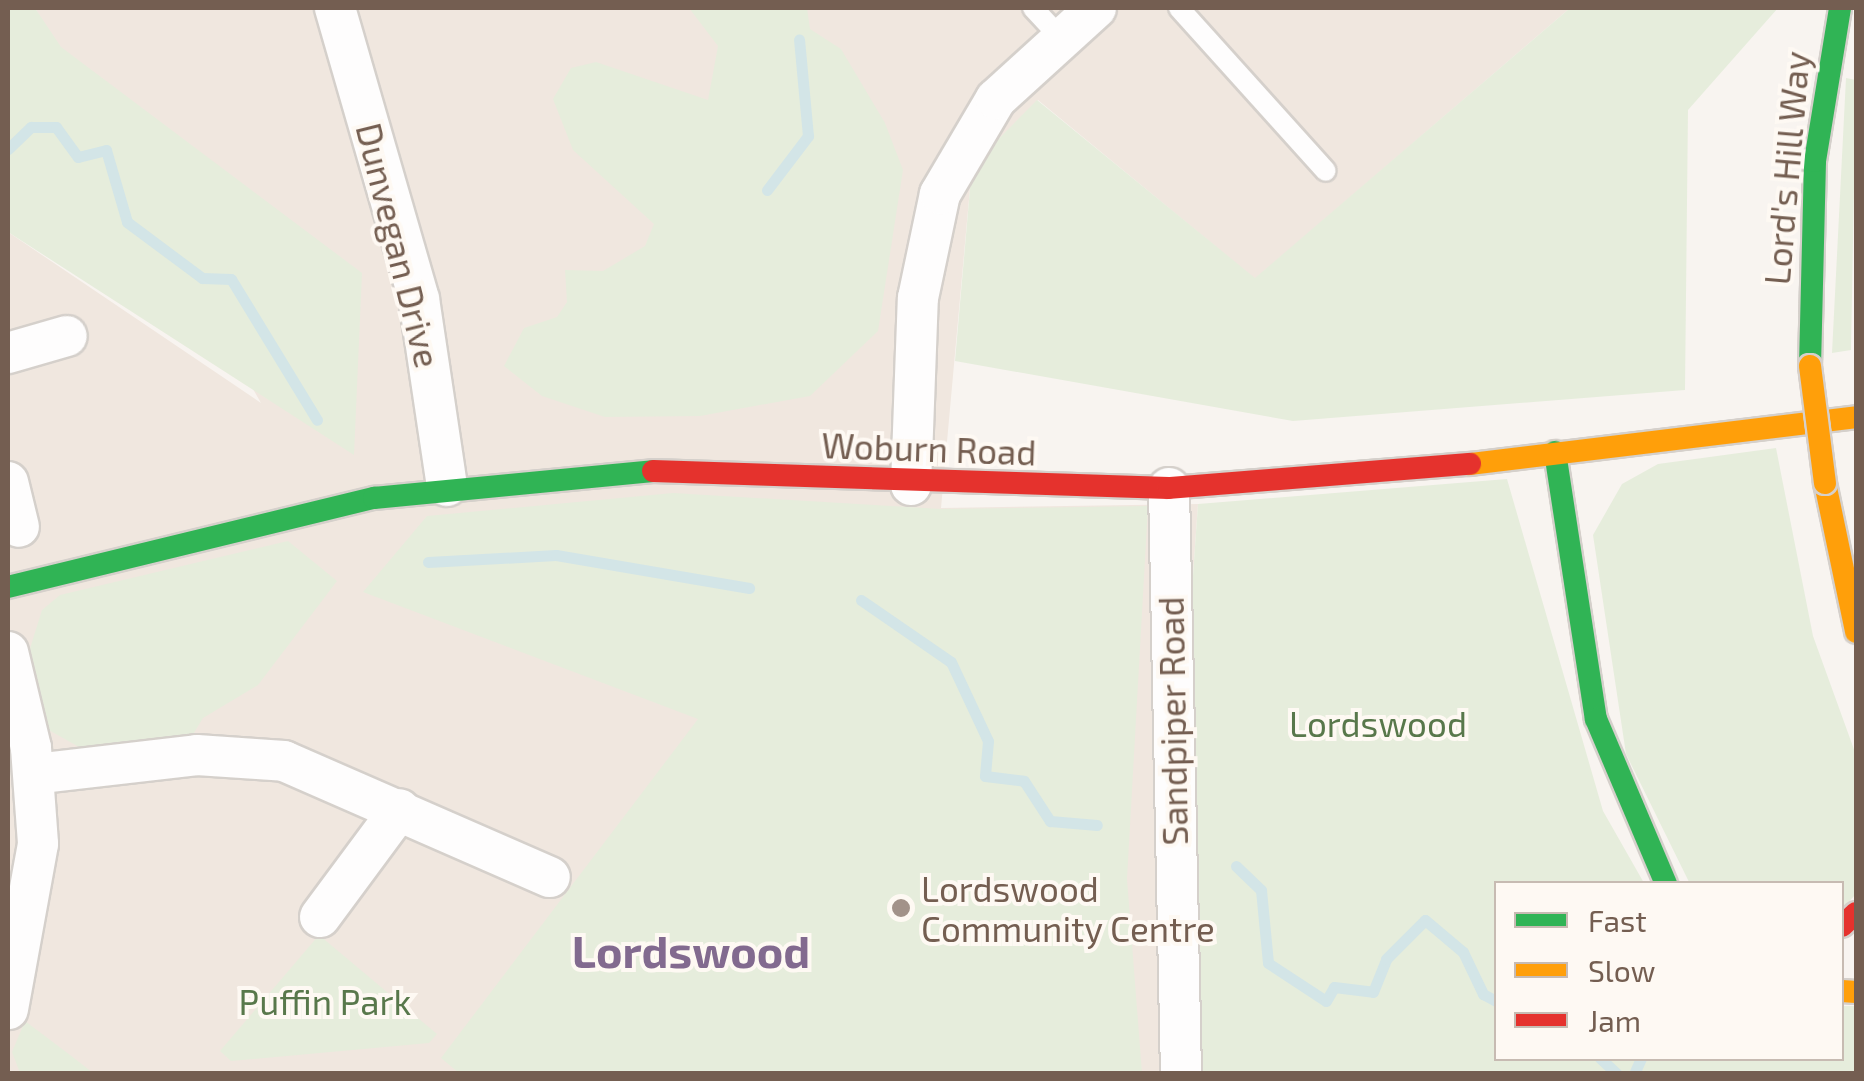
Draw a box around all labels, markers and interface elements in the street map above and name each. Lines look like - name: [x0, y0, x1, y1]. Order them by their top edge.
- street label: Lord's Hill Way: [1755, 49, 1817, 287]
- street label: Dunvegan Drive: [348, 118, 450, 372]
- street label: Woburn Road: [821, 423, 1037, 473]
- street label: Sandpiper Road: [1149, 596, 1195, 846]
- park label: Lordswood: [1289, 702, 1467, 744]
- place label: Lordswood Community Centre: [921, 867, 1216, 949]
- legend: [1494, 881, 1844, 1061]
- marker: Lordswood Community Centre: [890, 897, 912, 919]
- text: Fast: [1588, 902, 1647, 938]
- district label: Lordswood: [572, 924, 810, 978]
- text: Slow: [1588, 952, 1655, 988]
- park label: Puffin Park: [239, 980, 411, 1022]
- text: Jam: [1588, 1002, 1641, 1038]

